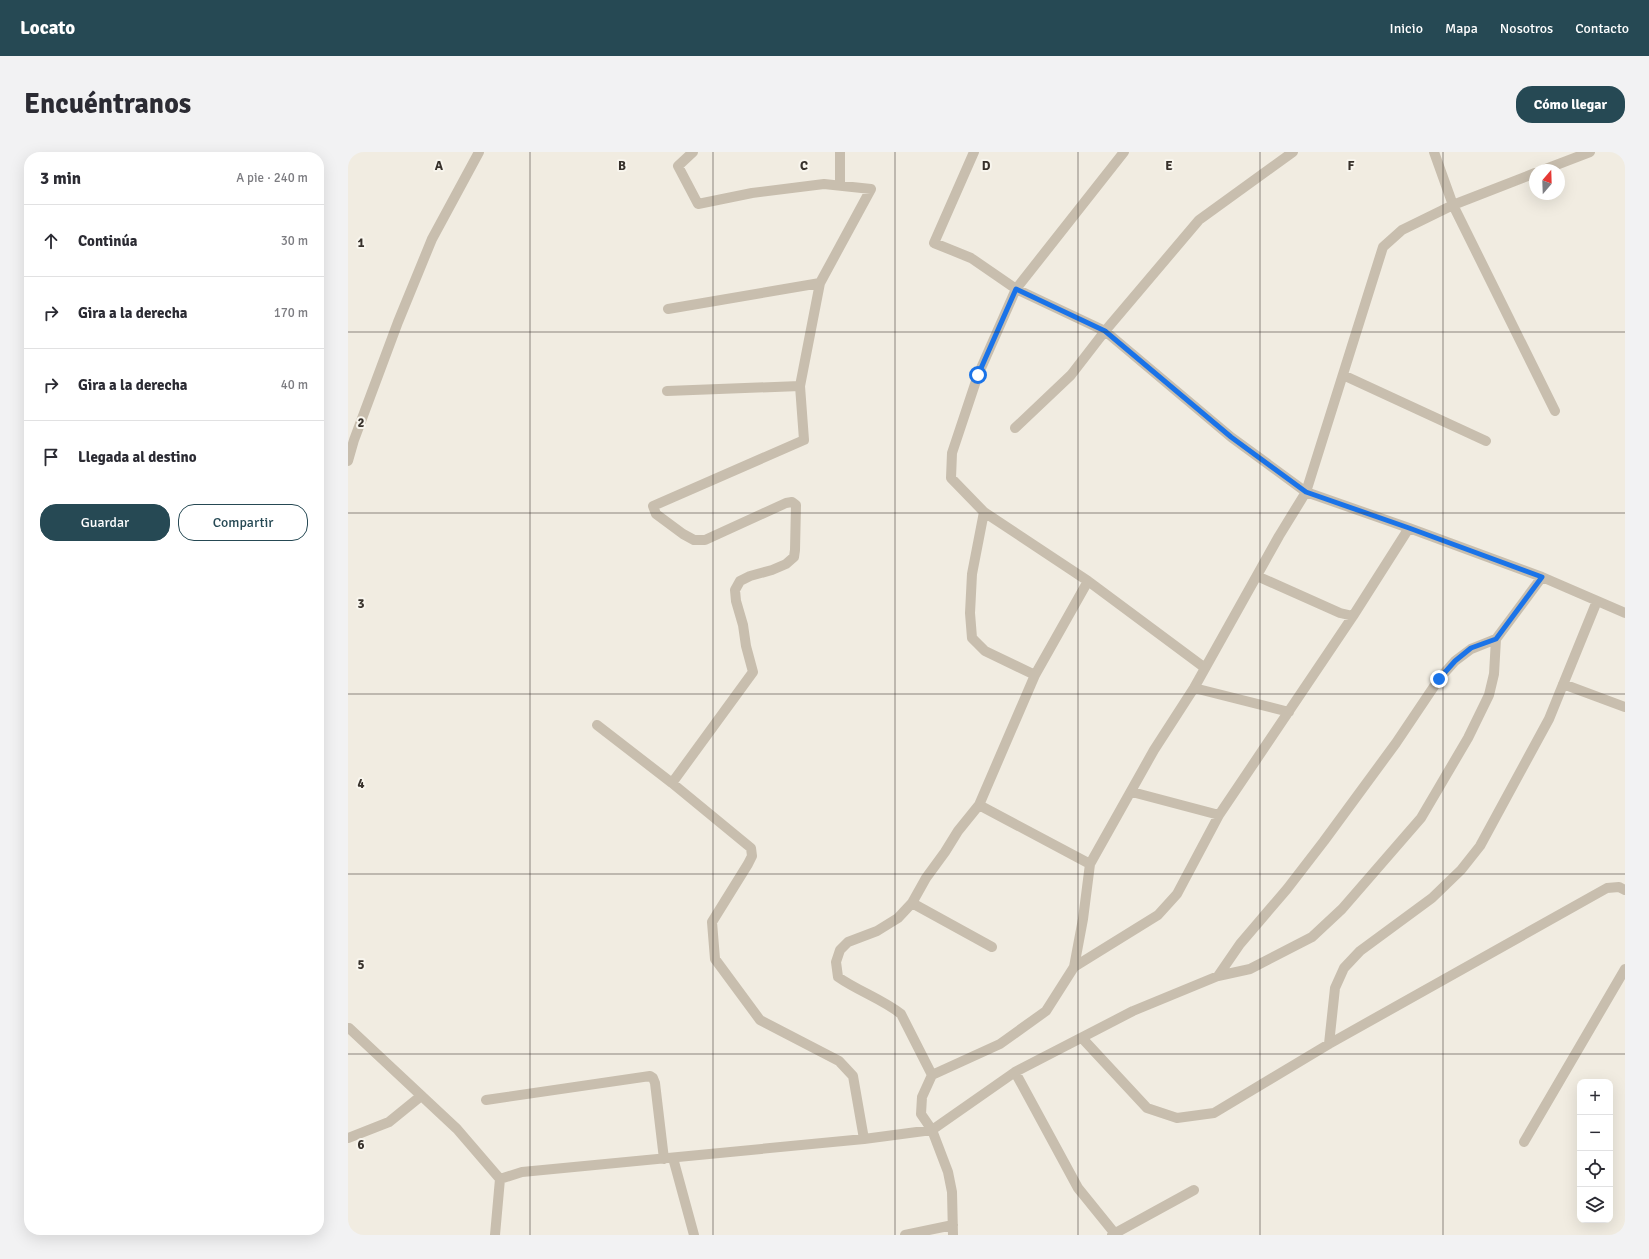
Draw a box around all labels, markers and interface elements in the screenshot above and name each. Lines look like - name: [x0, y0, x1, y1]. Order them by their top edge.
- text: Locato: [20, 16, 75, 40]
- text: Inicio: [1390, 20, 1423, 37]
- text: Mapa: [1445, 20, 1478, 37]
- text: Nosotros: [1500, 20, 1553, 37]
- text: Contacto: [1575, 20, 1629, 37]
- button: Cómo llegar: [1516, 86, 1625, 123]
- text: Encuéntranos: [24, 87, 191, 121]
- text: A: [435, 158, 444, 174]
- text: B: [618, 158, 626, 174]
- text: C: [800, 158, 808, 174]
- text: D: [982, 158, 991, 174]
- text: E: [1165, 158, 1173, 174]
- text: F: [1348, 158, 1355, 174]
- north arrow: [1529, 164, 1565, 200]
- text: 3 min: [40, 168, 81, 189]
- text: A pie · 240 m: [236, 170, 308, 186]
- icon: ahead: [40, 230, 62, 252]
- text: Continúa: [78, 232, 137, 250]
- text: 30 m: [281, 233, 308, 249]
- text: 1: [357, 235, 365, 251]
- icon: right: [40, 302, 62, 324]
- text: Gira a la derecha: [78, 304, 188, 322]
- text: 170 m: [274, 305, 308, 321]
- route start: [969, 366, 987, 384]
- icon: right: [40, 374, 62, 396]
- text: Gira a la derecha: [78, 376, 188, 394]
- text: 40 m: [281, 377, 308, 393]
- text: 2: [357, 415, 365, 431]
- icon: arrive: [40, 446, 62, 468]
- text: Llegada al destino: [78, 448, 197, 466]
- button: Guardar: [40, 504, 170, 541]
- button: Compartir: [178, 504, 308, 541]
- text: 3: [357, 596, 365, 612]
- route end: [1430, 670, 1448, 688]
- text: 4: [357, 776, 365, 792]
- text: 5: [357, 957, 365, 973]
- map controls: [1577, 1079, 1613, 1223]
- button: +: [1577, 1079, 1613, 1115]
- button: −: [1577, 1115, 1613, 1151]
- text: 6: [357, 1137, 365, 1153]
- button: locate: [1577, 1151, 1613, 1187]
- button: layers: [1577, 1187, 1613, 1223]

